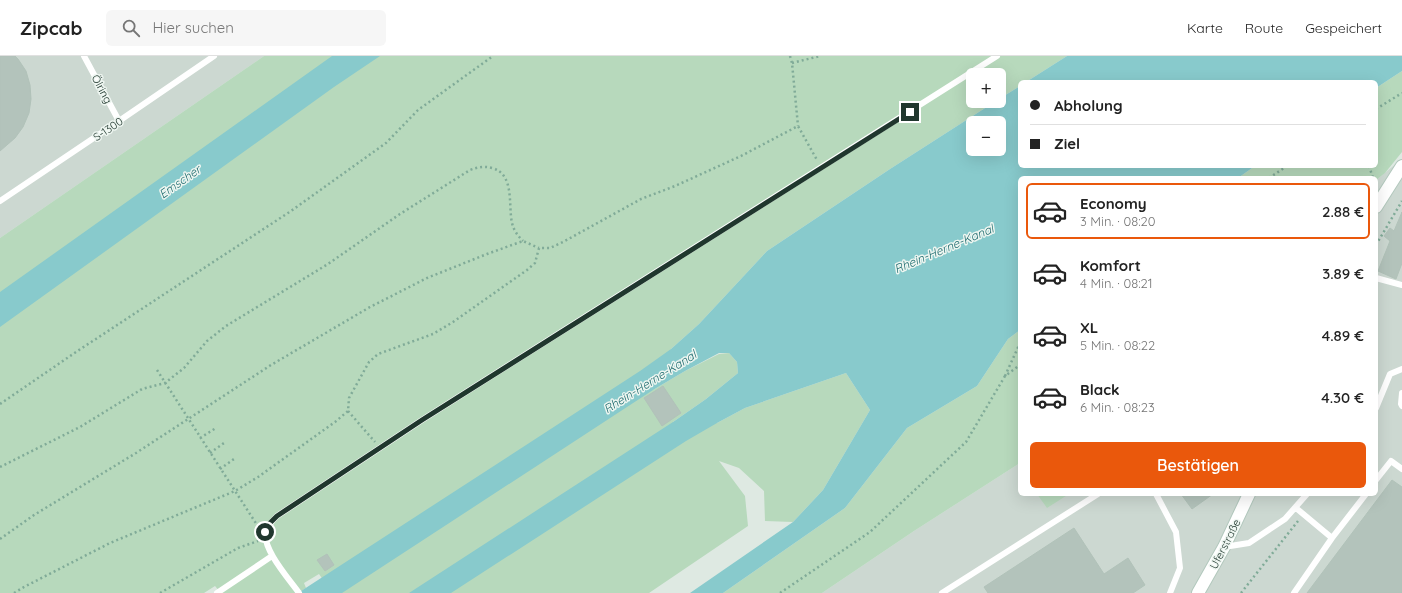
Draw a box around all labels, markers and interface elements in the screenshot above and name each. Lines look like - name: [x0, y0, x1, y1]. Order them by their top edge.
- search box: [106, 10, 386, 46]
- text: Zipcab: [20, 16, 82, 40]
- icon: search: [120, 17, 142, 39]
- text: Hier suchen: [152, 18, 234, 37]
- text: Karte: [1187, 19, 1223, 37]
- text: Route: [1245, 19, 1283, 37]
- text: Gespeichert: [1305, 19, 1382, 37]
- map controls: [966, 68, 1006, 156]
- button: +: [966, 68, 1006, 108]
- street label: Ölring: [89, 72, 115, 106]
- text: Abholung: [1054, 96, 1122, 115]
- route end: [901, 103, 919, 121]
- street label: S-1300: [90, 114, 126, 144]
- button: −: [966, 116, 1006, 156]
- text: Ziel: [1054, 134, 1080, 153]
- water label: Emscher: [156, 161, 205, 201]
- icon: car: [1032, 193, 1068, 229]
- text: Economy: [1080, 194, 1147, 213]
- text: 2.88 €: [1322, 202, 1364, 221]
- text: 3 Min. · 08:20: [1080, 213, 1156, 229]
- water label: Rhein-Herne-Kanal: [892, 220, 997, 276]
- icon: car: [1032, 255, 1068, 291]
- text: Komfort: [1080, 256, 1141, 275]
- text: 3.89 €: [1322, 264, 1364, 283]
- text: 4 Min. · 08:21: [1080, 275, 1153, 291]
- icon: car: [1032, 317, 1068, 353]
- text: XL: [1080, 318, 1098, 337]
- text: 4.89 €: [1322, 326, 1364, 345]
- text: 5 Min. · 08:22: [1080, 337, 1155, 353]
- water label: Rhein-Herne-Kanal: [601, 346, 700, 416]
- icon: car: [1032, 379, 1068, 415]
- text: Black: [1080, 380, 1120, 399]
- text: 4.30 €: [1321, 388, 1364, 407]
- text: 6 Min. · 08:23: [1080, 399, 1155, 415]
- button: Bestätigen: [1030, 442, 1366, 488]
- street label: Uferstraße: [1206, 517, 1244, 571]
- route start: [256, 523, 274, 541]

